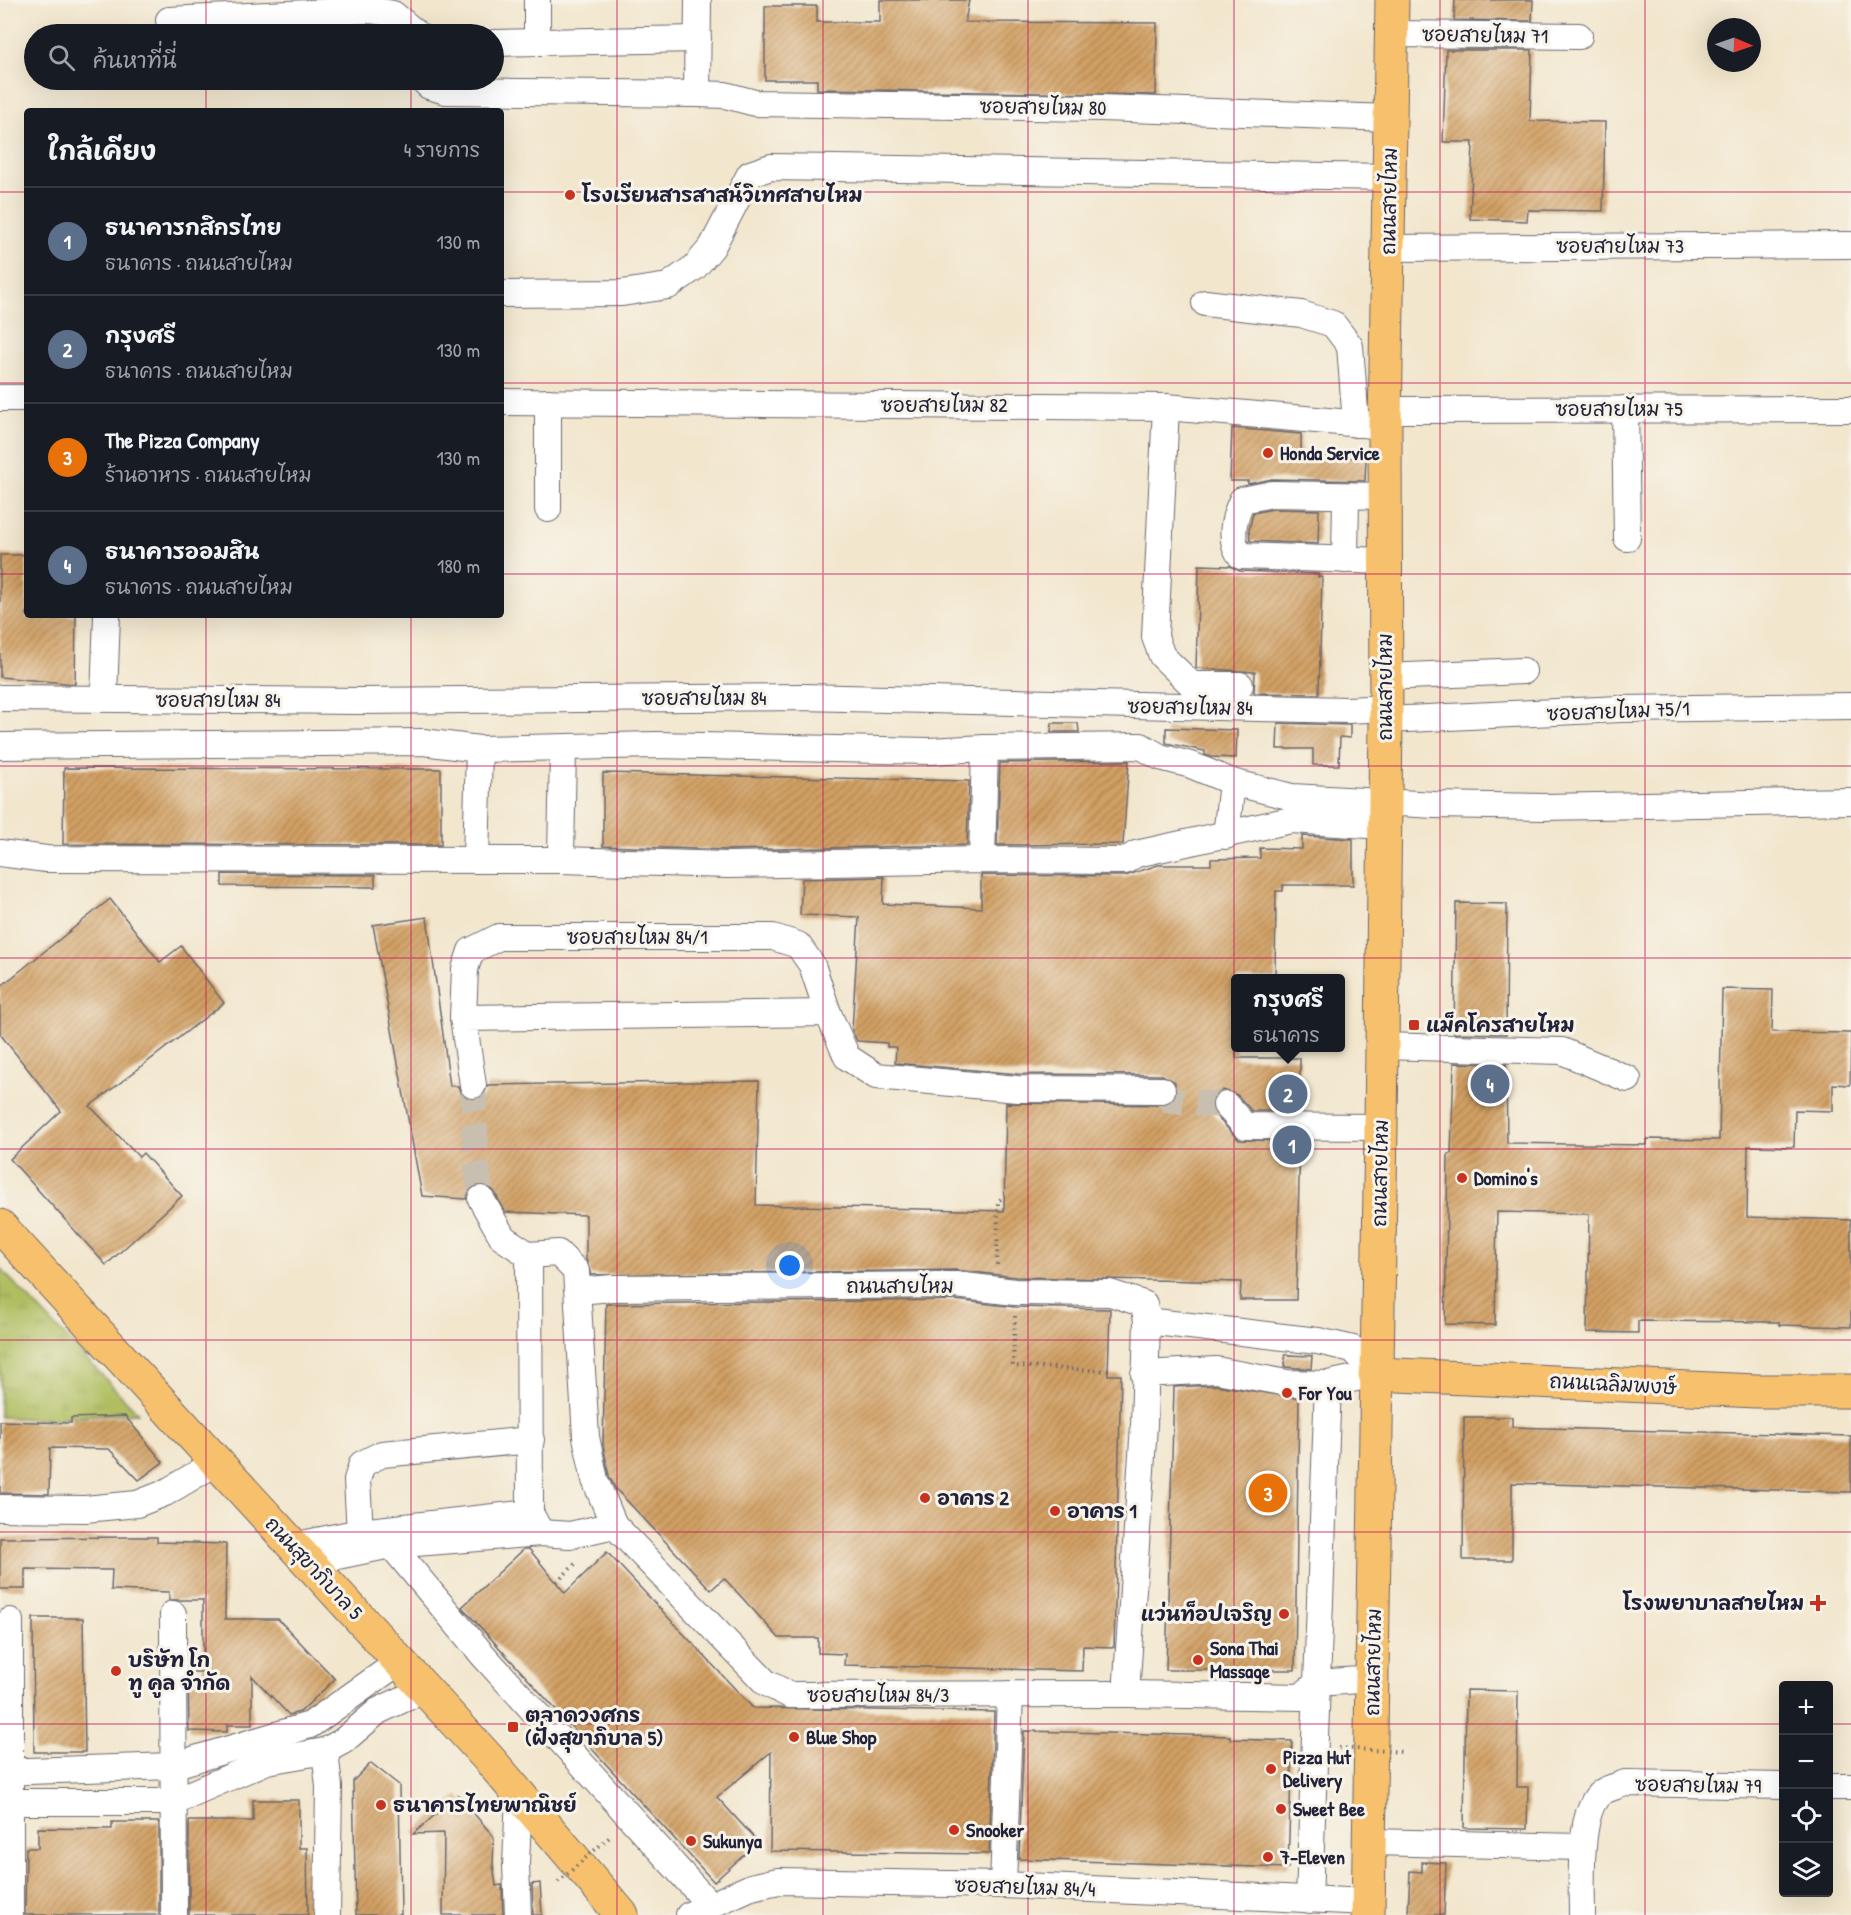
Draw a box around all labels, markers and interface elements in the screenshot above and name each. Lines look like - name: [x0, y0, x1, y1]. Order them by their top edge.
- north arrow: [1707, 18, 1761, 72]
- street label: ซอยสายไหม 71: [1422, 20, 1548, 49]
- search box: [24, 24, 504, 90]
- icon: search: [45, 41, 78, 74]
- text: ค้นหาที่นี่: [93, 45, 177, 75]
- street label: ซอยสายไหม 80: [979, 92, 1107, 121]
- text: ใกล้เคียง: [48, 133, 156, 168]
- text: 4 รายการ: [404, 136, 480, 163]
- street label: ถนนสายไหม: [1374, 147, 1403, 255]
- place label: โรงเรียนสารสาสน์วิเทศสายไหม: [581, 181, 863, 208]
- marker: โรงเรียนสารสาสน์วิเทศสายไหม: [563, 188, 577, 202]
- text: ธนาคารกสิกรไทย: [105, 212, 282, 242]
- text: 1: [64, 228, 71, 255]
- text: 130 m: [437, 228, 480, 255]
- street label: ซอยสายไหม 73: [1556, 232, 1684, 259]
- text: ธนาคาร · ถนนสายไหม: [105, 249, 293, 276]
- text: กรุงศรี: [105, 320, 175, 350]
- text: 2: [63, 336, 72, 363]
- text: 130 m: [437, 336, 480, 363]
- text: ธนาคาร · ถนนสายไหม: [105, 357, 293, 384]
- street label: ซอยสายไหม 82: [880, 391, 1008, 418]
- street label: ซอยสายไหม 75: [1555, 395, 1683, 422]
- text: The Pizza Company: [105, 425, 260, 455]
- place label: Honda Service: [1280, 439, 1380, 466]
- text: 3: [63, 444, 72, 471]
- text: 130 m: [437, 444, 480, 471]
- marker: Honda Service: [1261, 446, 1275, 460]
- text: ร้านอาหาร · ถนนสายไหม: [105, 461, 312, 488]
- text: ธนาคารออมสิน: [105, 536, 259, 566]
- text: 4: [64, 552, 71, 579]
- text: 180 m: [437, 552, 480, 579]
- text: ธนาคาร · ถนนสายไหม: [105, 573, 293, 600]
- street label: ถนนสายไหม: [1371, 633, 1398, 741]
- street label: ซอยสายไหม 84: [641, 684, 767, 711]
- street label: ซอยสายไหม 84: [155, 686, 281, 713]
- street label: ซอยสายไหม 84: [1127, 692, 1253, 721]
- street label: ซอยสายไหม 75/1: [1546, 695, 1690, 726]
- street label: ซอยสายไหม 84/1: [567, 923, 707, 950]
- popup: [1231, 974, 1345, 1052]
- text: กรุงศรี: [1253, 984, 1323, 1014]
- place label: แม็คโครสายไหม: [1426, 1011, 1575, 1038]
- marker: แม็คโครสายไหม: [1407, 1018, 1421, 1032]
- text: ธนาคาร: [1253, 1021, 1320, 1048]
- pin: 4: [1470, 1062, 1510, 1106]
- pin: 2: [1268, 1072, 1308, 1116]
- street label: ถนนสายไหม: [1365, 1119, 1394, 1227]
- pin: 1: [1272, 1122, 1312, 1168]
- place label: Domino's: [1474, 1164, 1538, 1191]
- marker: Domino's: [1455, 1171, 1469, 1185]
- your location: [775, 1251, 804, 1280]
- street label: ถนนสายไหม: [846, 1272, 954, 1299]
- street label: ถนนเฉลิมพงษ์: [1549, 1367, 1678, 1400]
- place label: For You: [1298, 1379, 1353, 1406]
- marker: For You: [1280, 1386, 1294, 1400]
- pin: 3: [1248, 1470, 1288, 1516]
- place label: อาคาร 2: [937, 1484, 1009, 1511]
- marker: อาคาร 2: [918, 1491, 932, 1505]
- place label: อาคาร 1: [1067, 1497, 1137, 1524]
- marker: อาคาร 1: [1048, 1504, 1062, 1518]
- street label: ถนนสุขาภิบาล 5: [257, 1510, 370, 1627]
- place label: โรงพยาบาลสายไหม: [1622, 1589, 1804, 1616]
- marker: โรงพยาบาลสายไหม: [1809, 1594, 1827, 1612]
- place label: แว่นท็อปเจริญ: [1141, 1600, 1272, 1627]
- marker: แว่นท็อปเจริญ: [1277, 1607, 1291, 1621]
- street label: ถนนสายไหม: [1358, 1608, 1387, 1716]
- place label: Sona Thai Massage: [1210, 1634, 1279, 1685]
- place label: บริษัท โก ทู คูล จำกัด: [128, 1646, 230, 1698]
- marker: Sona Thai Massage: [1191, 1653, 1205, 1667]
- marker: บริษัท โก ทู คูล จำกัด: [109, 1664, 123, 1678]
- street label: ซอยสายไหม 84/3: [807, 1681, 949, 1708]
- map controls: [1779, 1681, 1833, 1897]
- button: +: [1779, 1681, 1833, 1735]
- place label: ตลาดวงศกร (ฝั่งสุขาภิบาล 5): [525, 1701, 663, 1753]
- marker: ตลาดวงศกร (ฝั่งสุขาภิบาล 5): [506, 1720, 520, 1734]
- place label: Blue Shop: [806, 1723, 877, 1751]
- marker: Blue Shop: [787, 1730, 801, 1744]
- button: −: [1779, 1735, 1833, 1789]
- place label: Pizza Hut Delivery: [1283, 1743, 1352, 1794]
- marker: Pizza Hut Delivery: [1264, 1762, 1278, 1776]
- street label: ซอยสายไหม 79: [1635, 1770, 1761, 1799]
- button: locate: [1779, 1789, 1833, 1843]
- place label: ธนาคารไทยพาณิชย์: [393, 1791, 577, 1818]
- place label: Sweet Bee: [1293, 1795, 1365, 1822]
- marker: ธนาคารไทยพาณิชย์: [374, 1798, 388, 1812]
- marker: Sweet Bee: [1274, 1802, 1288, 1816]
- place label: Snooker: [966, 1816, 1025, 1843]
- marker: Snooker: [947, 1823, 961, 1837]
- place label: Sukunya: [703, 1827, 762, 1855]
- marker: Sukunya: [684, 1834, 698, 1848]
- place label: 7-Eleven: [1279, 1843, 1345, 1870]
- button: layers: [1779, 1843, 1833, 1897]
- marker: 7-Eleven: [1261, 1850, 1275, 1864]
- street label: ซอยสายไหม 84/4: [954, 1871, 1096, 1902]

